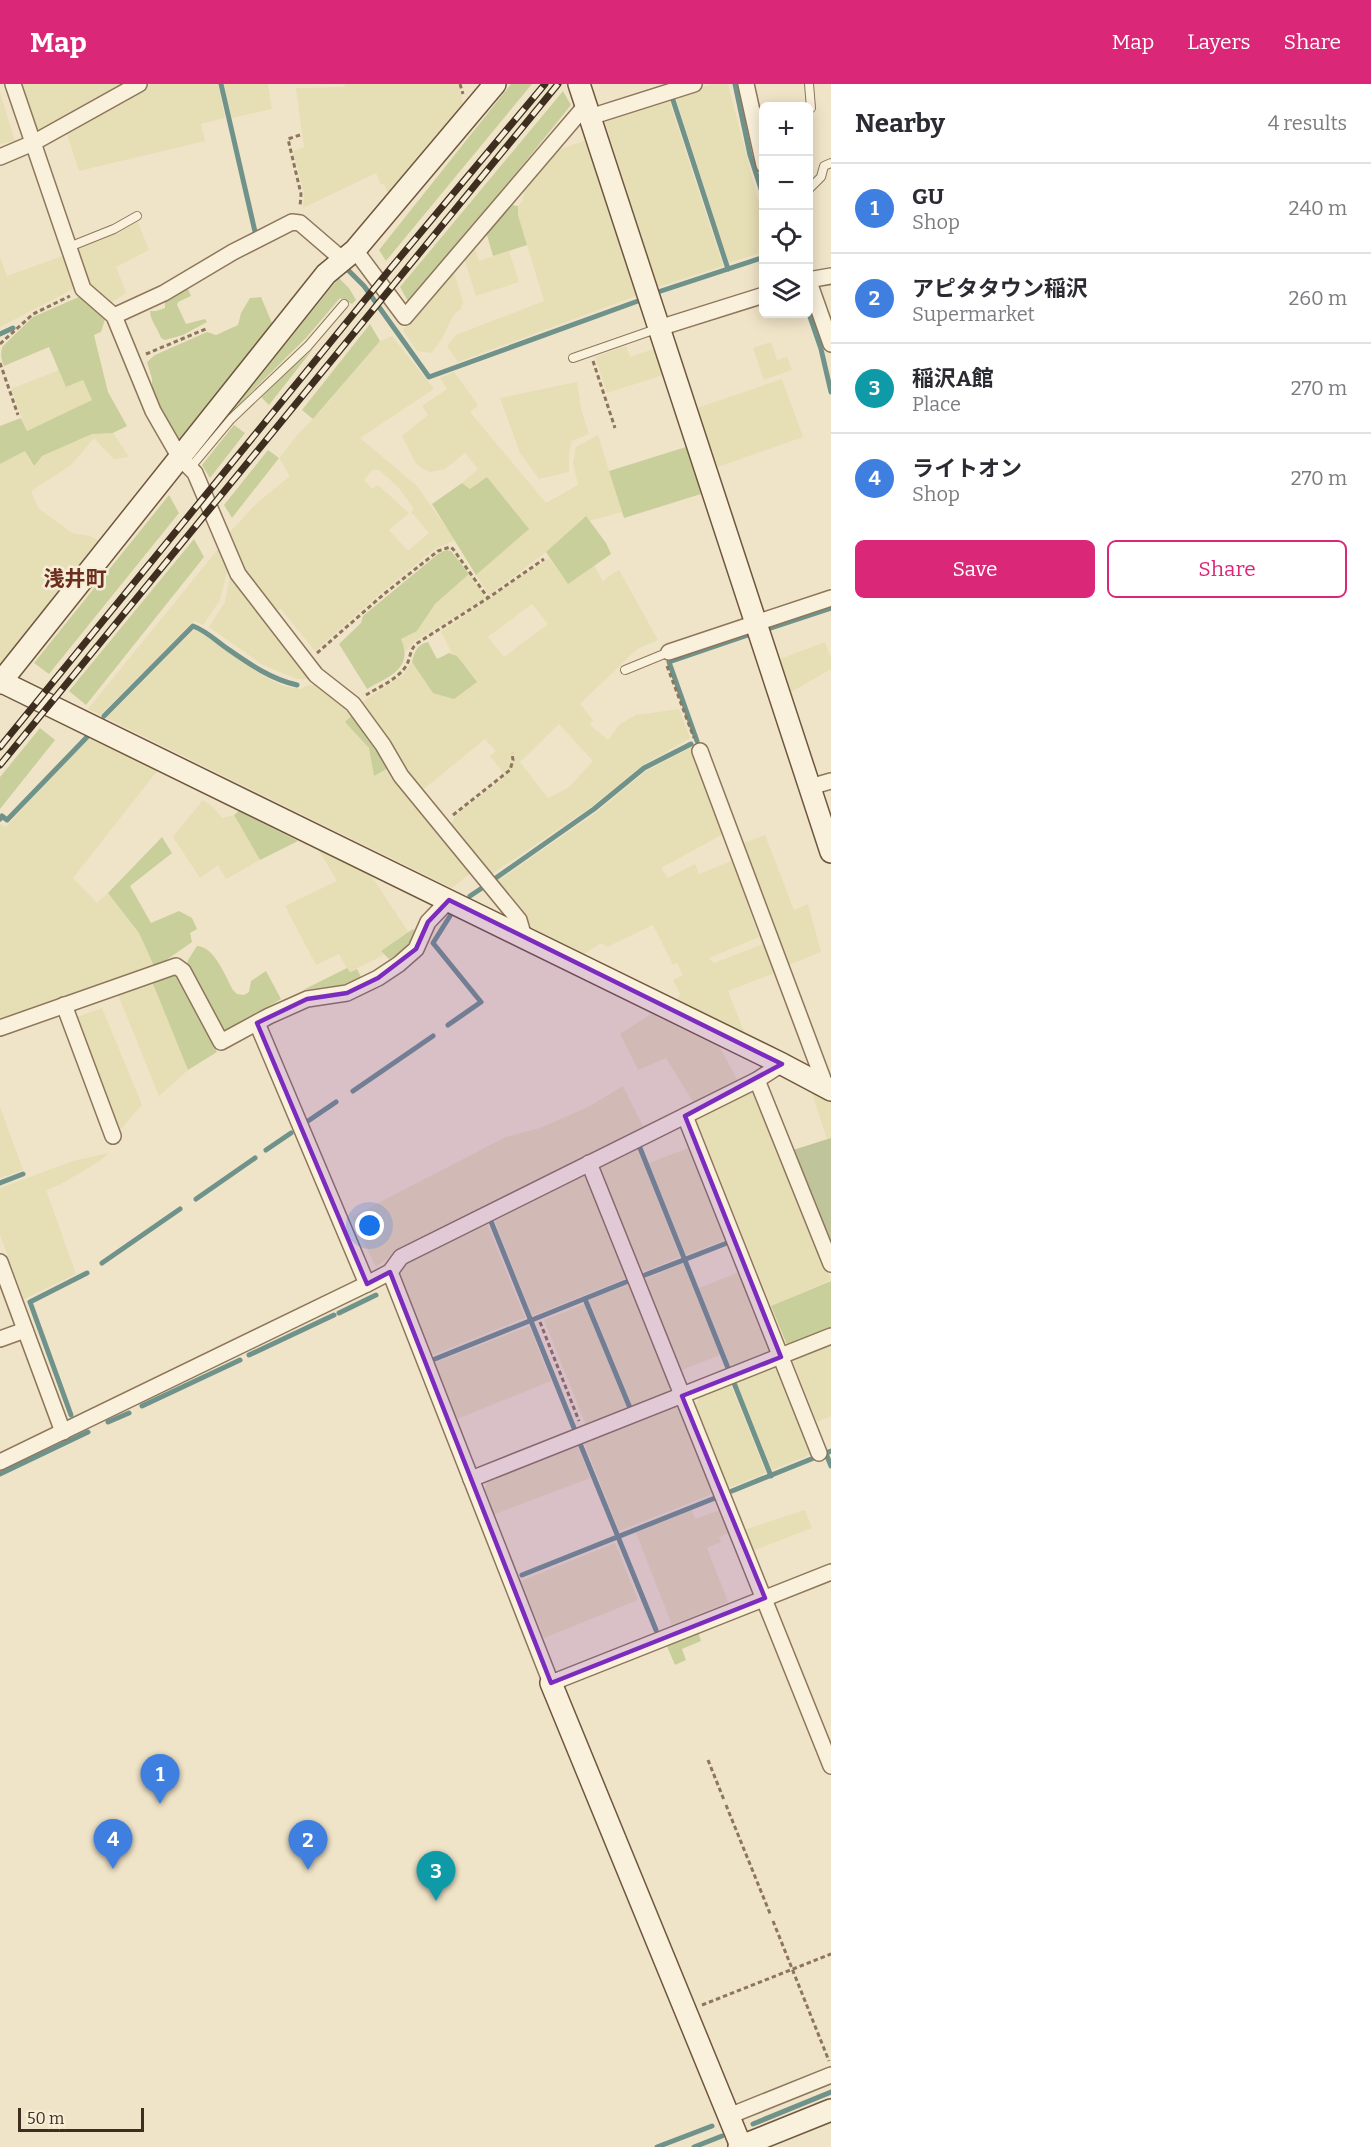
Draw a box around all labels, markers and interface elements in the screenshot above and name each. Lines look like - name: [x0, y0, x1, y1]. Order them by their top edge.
- text: Map: [30, 26, 87, 59]
- text: Map: [1112, 29, 1154, 55]
- text: Layers: [1187, 29, 1251, 55]
- text: Share: [1284, 29, 1341, 55]
- map controls: [759, 102, 813, 318]
- button: +: [759, 102, 813, 156]
- text: Nearby: [855, 108, 945, 139]
- text: 4 results: [1268, 111, 1347, 135]
- button: −: [759, 156, 813, 210]
- text: GU: [912, 183, 944, 210]
- text: 1: [870, 196, 879, 220]
- text: 240 m: [1289, 196, 1347, 220]
- button: locate: [759, 210, 813, 264]
- text: Shop: [912, 210, 960, 234]
- button: layers: [759, 264, 813, 318]
- text: アピタタウン稲沢: [912, 275, 1088, 302]
- text: 2: [869, 286, 880, 310]
- text: 260 m: [1288, 286, 1347, 310]
- text: Supermarket: [912, 302, 1035, 326]
- text: 稲沢A館: [912, 365, 994, 392]
- text: 3: [869, 376, 880, 400]
- text: 270 m: [1291, 376, 1347, 400]
- text: Place: [912, 392, 961, 416]
- text: ライトオン: [912, 455, 1022, 482]
- text: 4: [868, 466, 881, 490]
- text: 270 m: [1291, 466, 1347, 490]
- text: Shop: [912, 482, 960, 506]
- button: Save: [855, 540, 1095, 598]
- button: Share: [1107, 540, 1347, 598]
- district label: 浅井町: [44, 566, 107, 592]
- your location: [355, 1211, 384, 1240]
- pin: 1: [140, 1754, 180, 1804]
- pin: 4: [94, 1820, 132, 1869]
- pin: 2: [288, 1820, 328, 1870]
- pin: 3: [416, 1852, 456, 1901]
- scale bar: [18, 2105, 144, 2132]
- text: 50 m: [27, 2109, 64, 2128]

